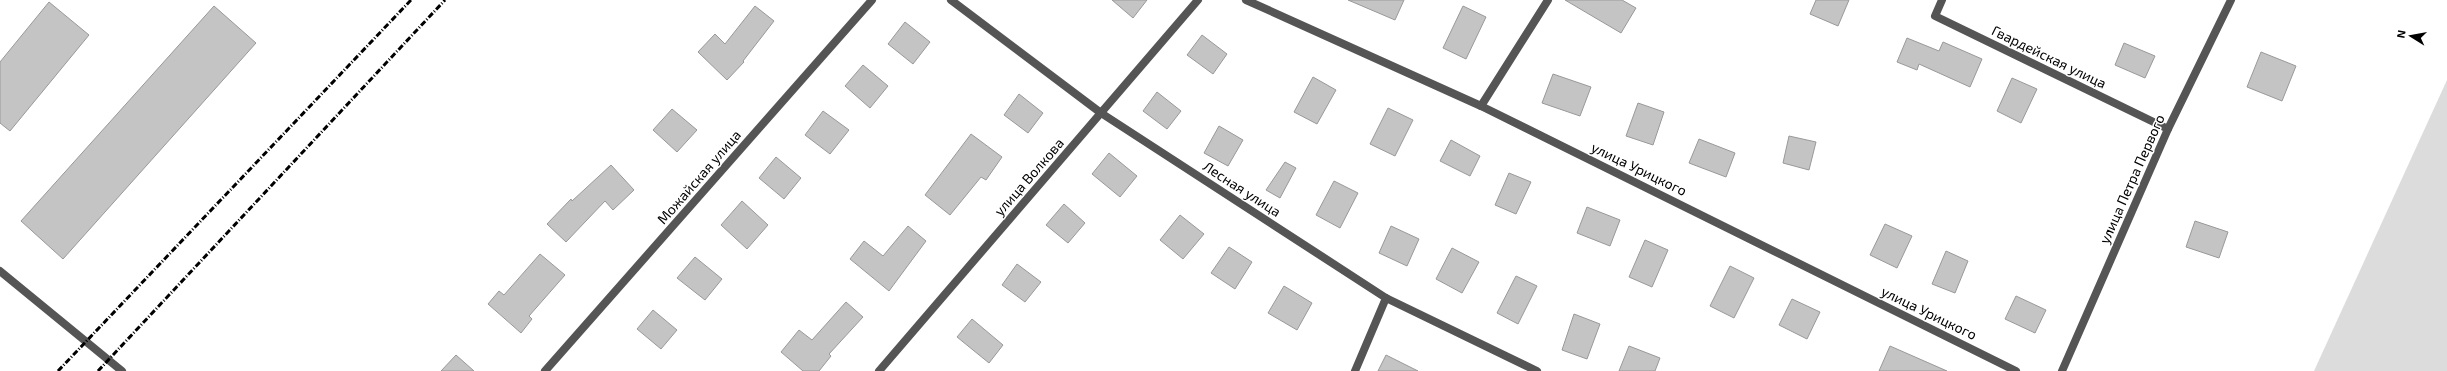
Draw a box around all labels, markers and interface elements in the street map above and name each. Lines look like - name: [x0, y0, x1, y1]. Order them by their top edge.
- north arrow: [2391, 16, 2431, 56]
- street label: Гвардейская улица: [1989, 21, 2109, 92]
- text: N: [2394, 29, 2408, 39]
- street label: улица Петра Первого: [2095, 111, 2168, 246]
- street label: Можайская улица: [653, 126, 744, 227]
- street label: улица Волкова: [990, 134, 1067, 219]
- street label: улица Урицкого: [1589, 138, 1690, 199]
- street label: Лесная улица: [1200, 157, 1284, 220]
- street label: улица Урицкого: [1879, 282, 1980, 343]

